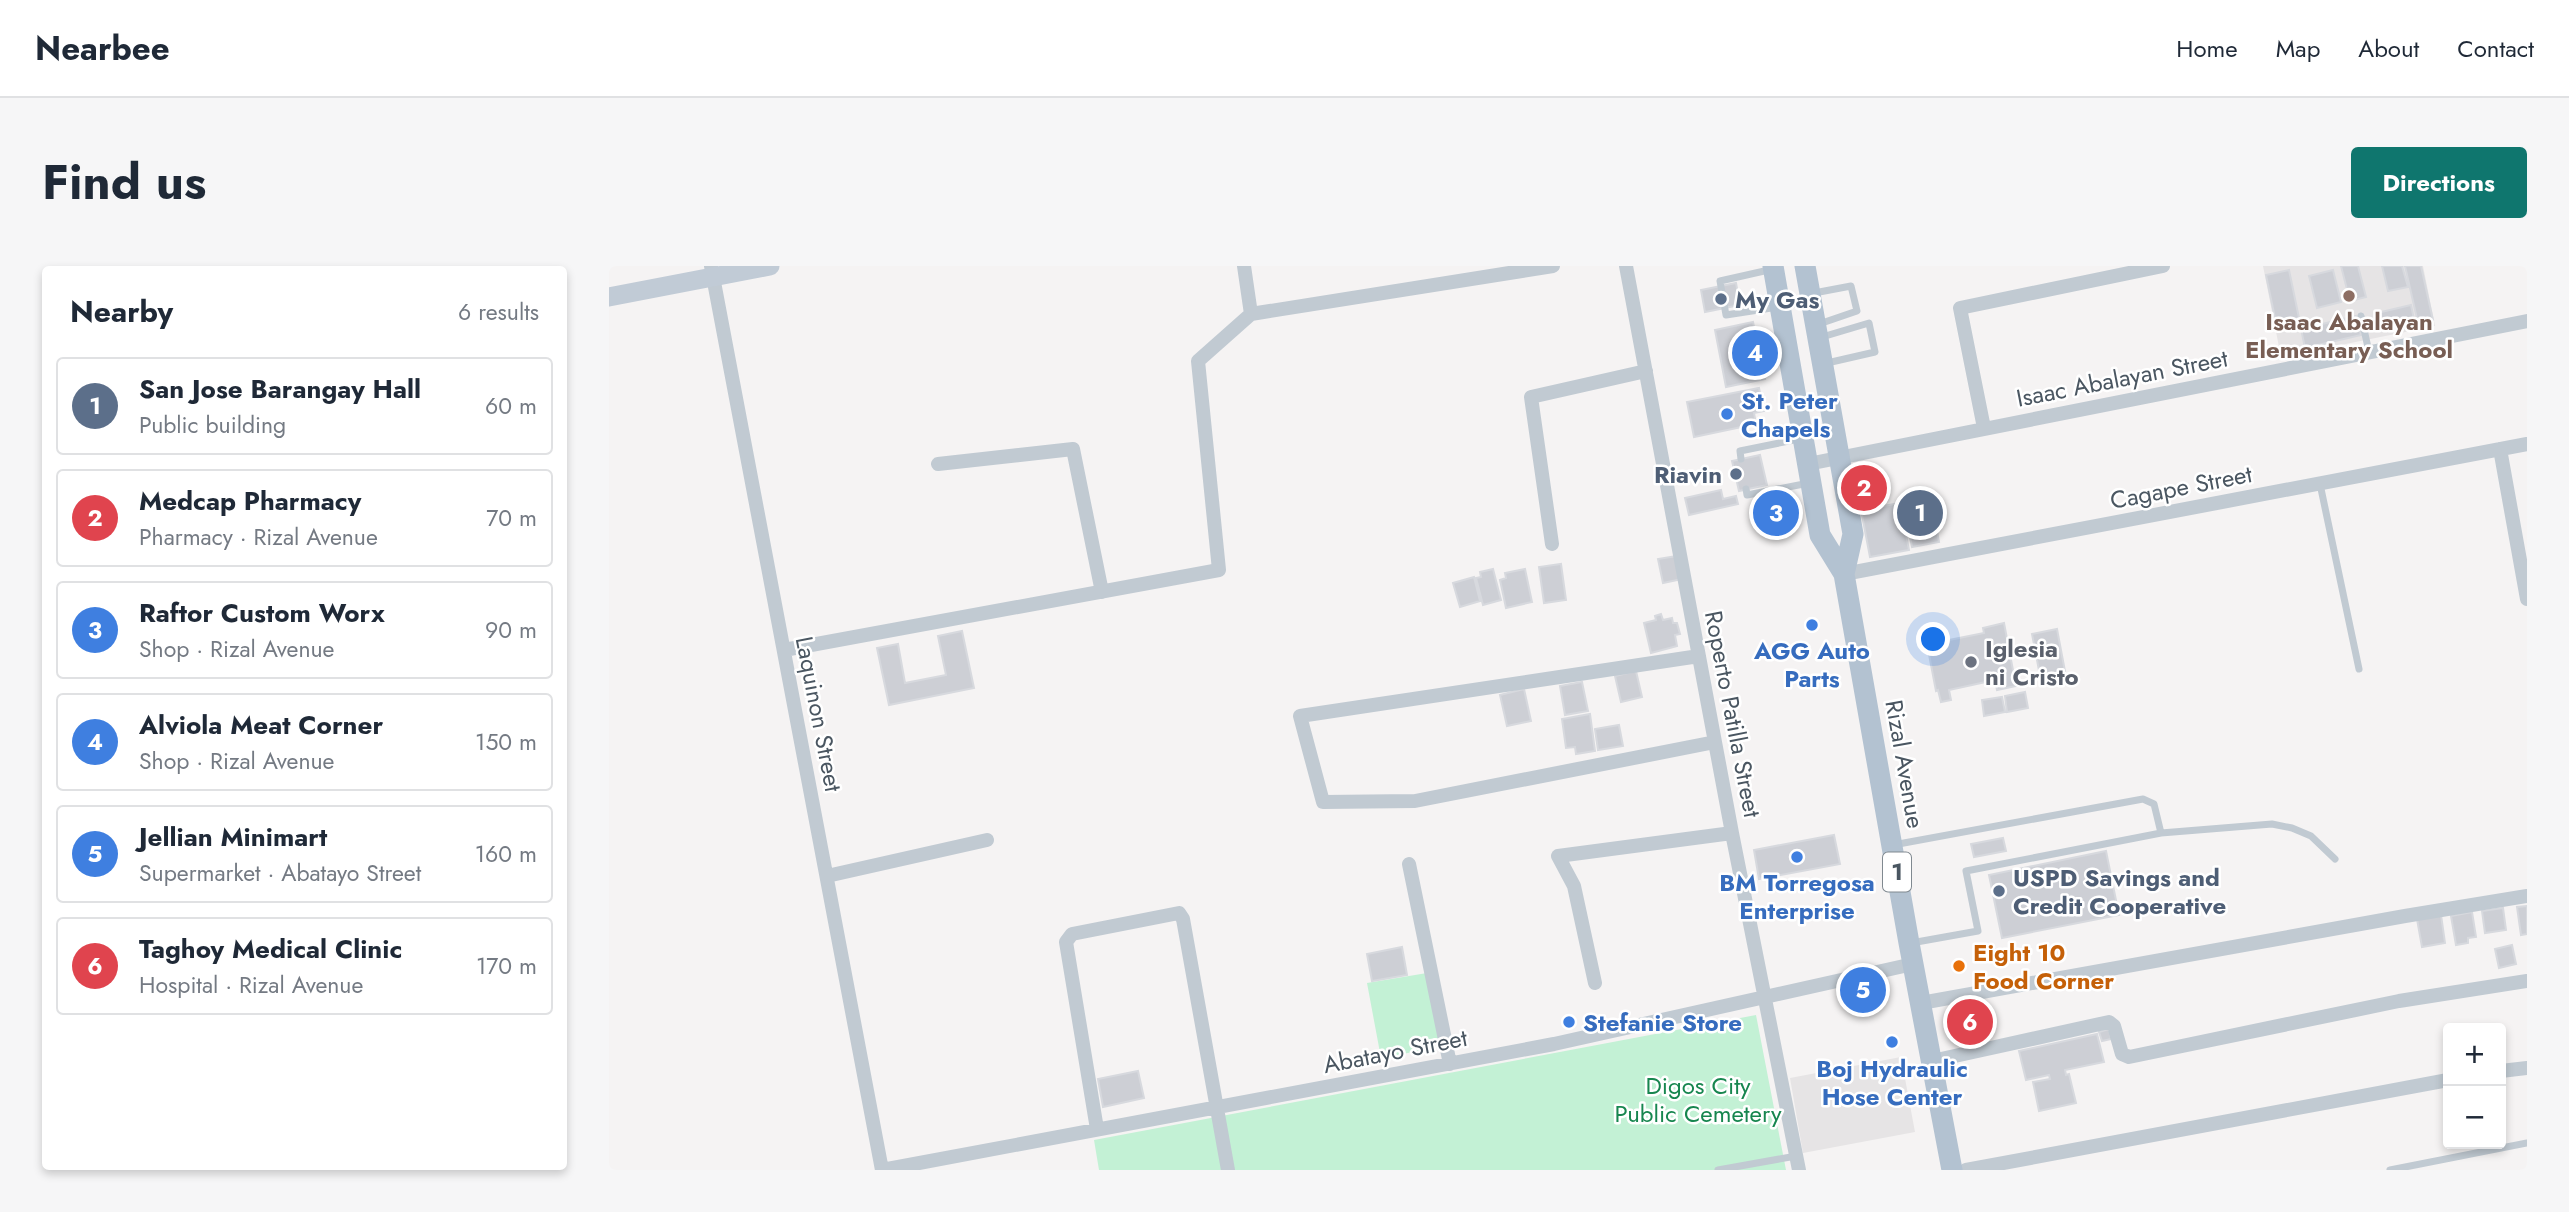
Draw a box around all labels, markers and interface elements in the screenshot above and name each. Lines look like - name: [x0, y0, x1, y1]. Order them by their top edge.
- text: Nearbee: [35, 25, 170, 72]
- text: Home: [2176, 31, 2238, 66]
- text: Map: [2276, 31, 2320, 66]
- text: About: [2358, 31, 2419, 66]
- text: Contact: [2457, 31, 2534, 66]
- text: Find us: [42, 147, 206, 217]
- button: Directions: [2351, 147, 2527, 218]
- place label: My Gas: [1735, 282, 1820, 317]
- marker: Isaac Abalayan Elementary School: [2341, 288, 2357, 304]
- text: Nearby: [70, 290, 173, 333]
- marker: My Gas: [1713, 291, 1729, 307]
- text: 6 results: [458, 295, 539, 329]
- place label: Isaac Abalayan Elementary School: [2245, 304, 2453, 367]
- pin: 4: [1732, 327, 1778, 379]
- street label: Isaac Abalayan Street: [2013, 340, 2231, 416]
- text: San Jose Barangay Hall: [139, 370, 421, 408]
- place label: St. Peter Chapels: [1741, 383, 1838, 446]
- text: 1: [89, 389, 101, 423]
- text: 60 m: [485, 389, 537, 423]
- marker: St. Peter Chapels: [1719, 406, 1735, 422]
- text: Public building: [139, 408, 286, 442]
- street label: Cagape Street: [2107, 456, 2255, 518]
- place label: Riavin: [1654, 457, 1722, 492]
- pin: 2: [1841, 462, 1887, 514]
- marker: Riavin: [1728, 466, 1744, 482]
- text: Medcap Pharmacy: [139, 482, 361, 520]
- pin: 3: [1753, 487, 1799, 539]
- pin: 1: [1897, 487, 1943, 539]
- text: 2: [87, 501, 103, 535]
- text: 70 m: [486, 501, 537, 535]
- text: Pharmacy · Rizal Avenue: [139, 520, 378, 554]
- text: Raftor Custom Worx: [139, 594, 385, 632]
- street label: Roperto Patilla Street: [1696, 608, 1770, 821]
- text: 3: [88, 613, 102, 647]
- text: 90 m: [485, 613, 537, 647]
- marker: AGG Auto Parts: [1804, 617, 1820, 633]
- your location: [1916, 622, 1950, 656]
- place label: Iglesia ni Cristo: [1985, 631, 2079, 694]
- text: Shop · Rizal Avenue: [139, 632, 334, 666]
- street label: Laquinon Street: [787, 633, 851, 795]
- place label: AGG Auto Parts: [1753, 633, 1870, 696]
- marker: Iglesia ni Cristo: [1963, 654, 1979, 670]
- street label: Rizal Avenue: [1877, 697, 1933, 831]
- text: Alviola Meat Corner: [139, 706, 383, 744]
- text: 4: [87, 725, 103, 759]
- text: 150 m: [475, 725, 537, 759]
- text: Shop · Rizal Avenue: [139, 744, 334, 778]
- text: Jellian Minimart: [139, 818, 327, 856]
- text: 5: [88, 837, 102, 871]
- text: 160 m: [475, 837, 537, 871]
- marker: BM Torregosa Enterprise: [1789, 849, 1805, 865]
- road number: 1: [1883, 852, 1911, 892]
- text: Supermarket · Abatayo Street: [139, 856, 421, 890]
- place label: USPD Savings and Credit Cooperative: [2013, 860, 2226, 923]
- place label: BM Torregosa Enterprise: [1719, 865, 1875, 928]
- marker: USPD Savings and Credit Cooperative: [1991, 883, 2007, 899]
- text: Taghoy Medical Clinic: [139, 930, 402, 968]
- place label: Eight 10 Food Corner: [1973, 935, 2114, 998]
- text: 6: [87, 949, 103, 983]
- text: 170 m: [476, 949, 537, 983]
- marker: Eight 10 Food Corner: [1951, 958, 1967, 974]
- pin: 5: [1840, 964, 1886, 1016]
- text: Hospital · Rizal Avenue: [139, 968, 363, 1002]
- pin: 6: [1947, 996, 1993, 1048]
- place label: Stefanie Store: [1583, 1005, 1742, 1040]
- marker: Stefanie Store: [1561, 1014, 1577, 1030]
- street label: Abatayo Street: [1320, 1020, 1470, 1082]
- map controls: [2443, 1023, 2506, 1149]
- button: +: [2443, 1023, 2506, 1086]
- marker: Boj Hydraulic Hose Center: [1884, 1034, 1900, 1050]
- place label: Boj Hydraulic Hose Center: [1816, 1051, 1968, 1114]
- park label: Digos City Public Cemetery: [1615, 1068, 1782, 1131]
- button: −: [2443, 1086, 2506, 1149]

